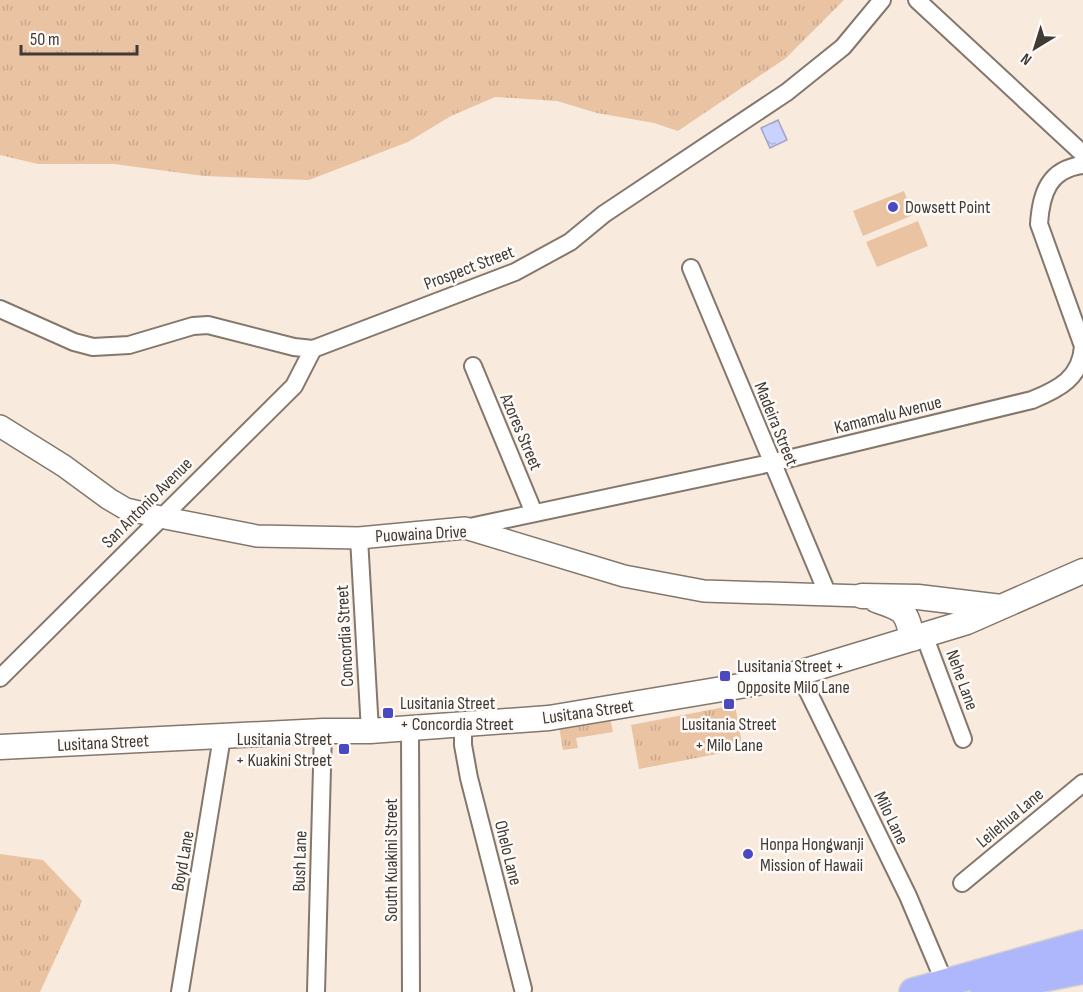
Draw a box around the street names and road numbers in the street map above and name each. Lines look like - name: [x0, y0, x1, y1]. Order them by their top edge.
- street label: Prospect Street: [421, 241, 517, 295]
- street label: Madeira Street: [750, 379, 802, 469]
- street label: Azores Street: [495, 390, 547, 474]
- street label: Kamamalu Avenue: [832, 392, 944, 438]
- street label: San Antonio Avenue: [97, 453, 197, 553]
- street label: Puowaina Drive: [375, 521, 467, 547]
- street label: Concordia Street: [332, 584, 358, 687]
- street label: Nehe Lane: [941, 647, 983, 713]
- street label: Lusitana Street: [541, 695, 635, 729]
- street label: Lusitana Street: [57, 730, 150, 756]
- street label: Leilehua Lane: [972, 784, 1048, 852]
- street label: Milo Lane: [869, 788, 913, 848]
- street label: South Kuakini Street: [381, 798, 402, 922]
- street label: Ohelo Lane: [490, 818, 526, 888]
- street label: Boyd Lane: [167, 829, 199, 893]
- street label: Bush Lane: [288, 830, 312, 892]

